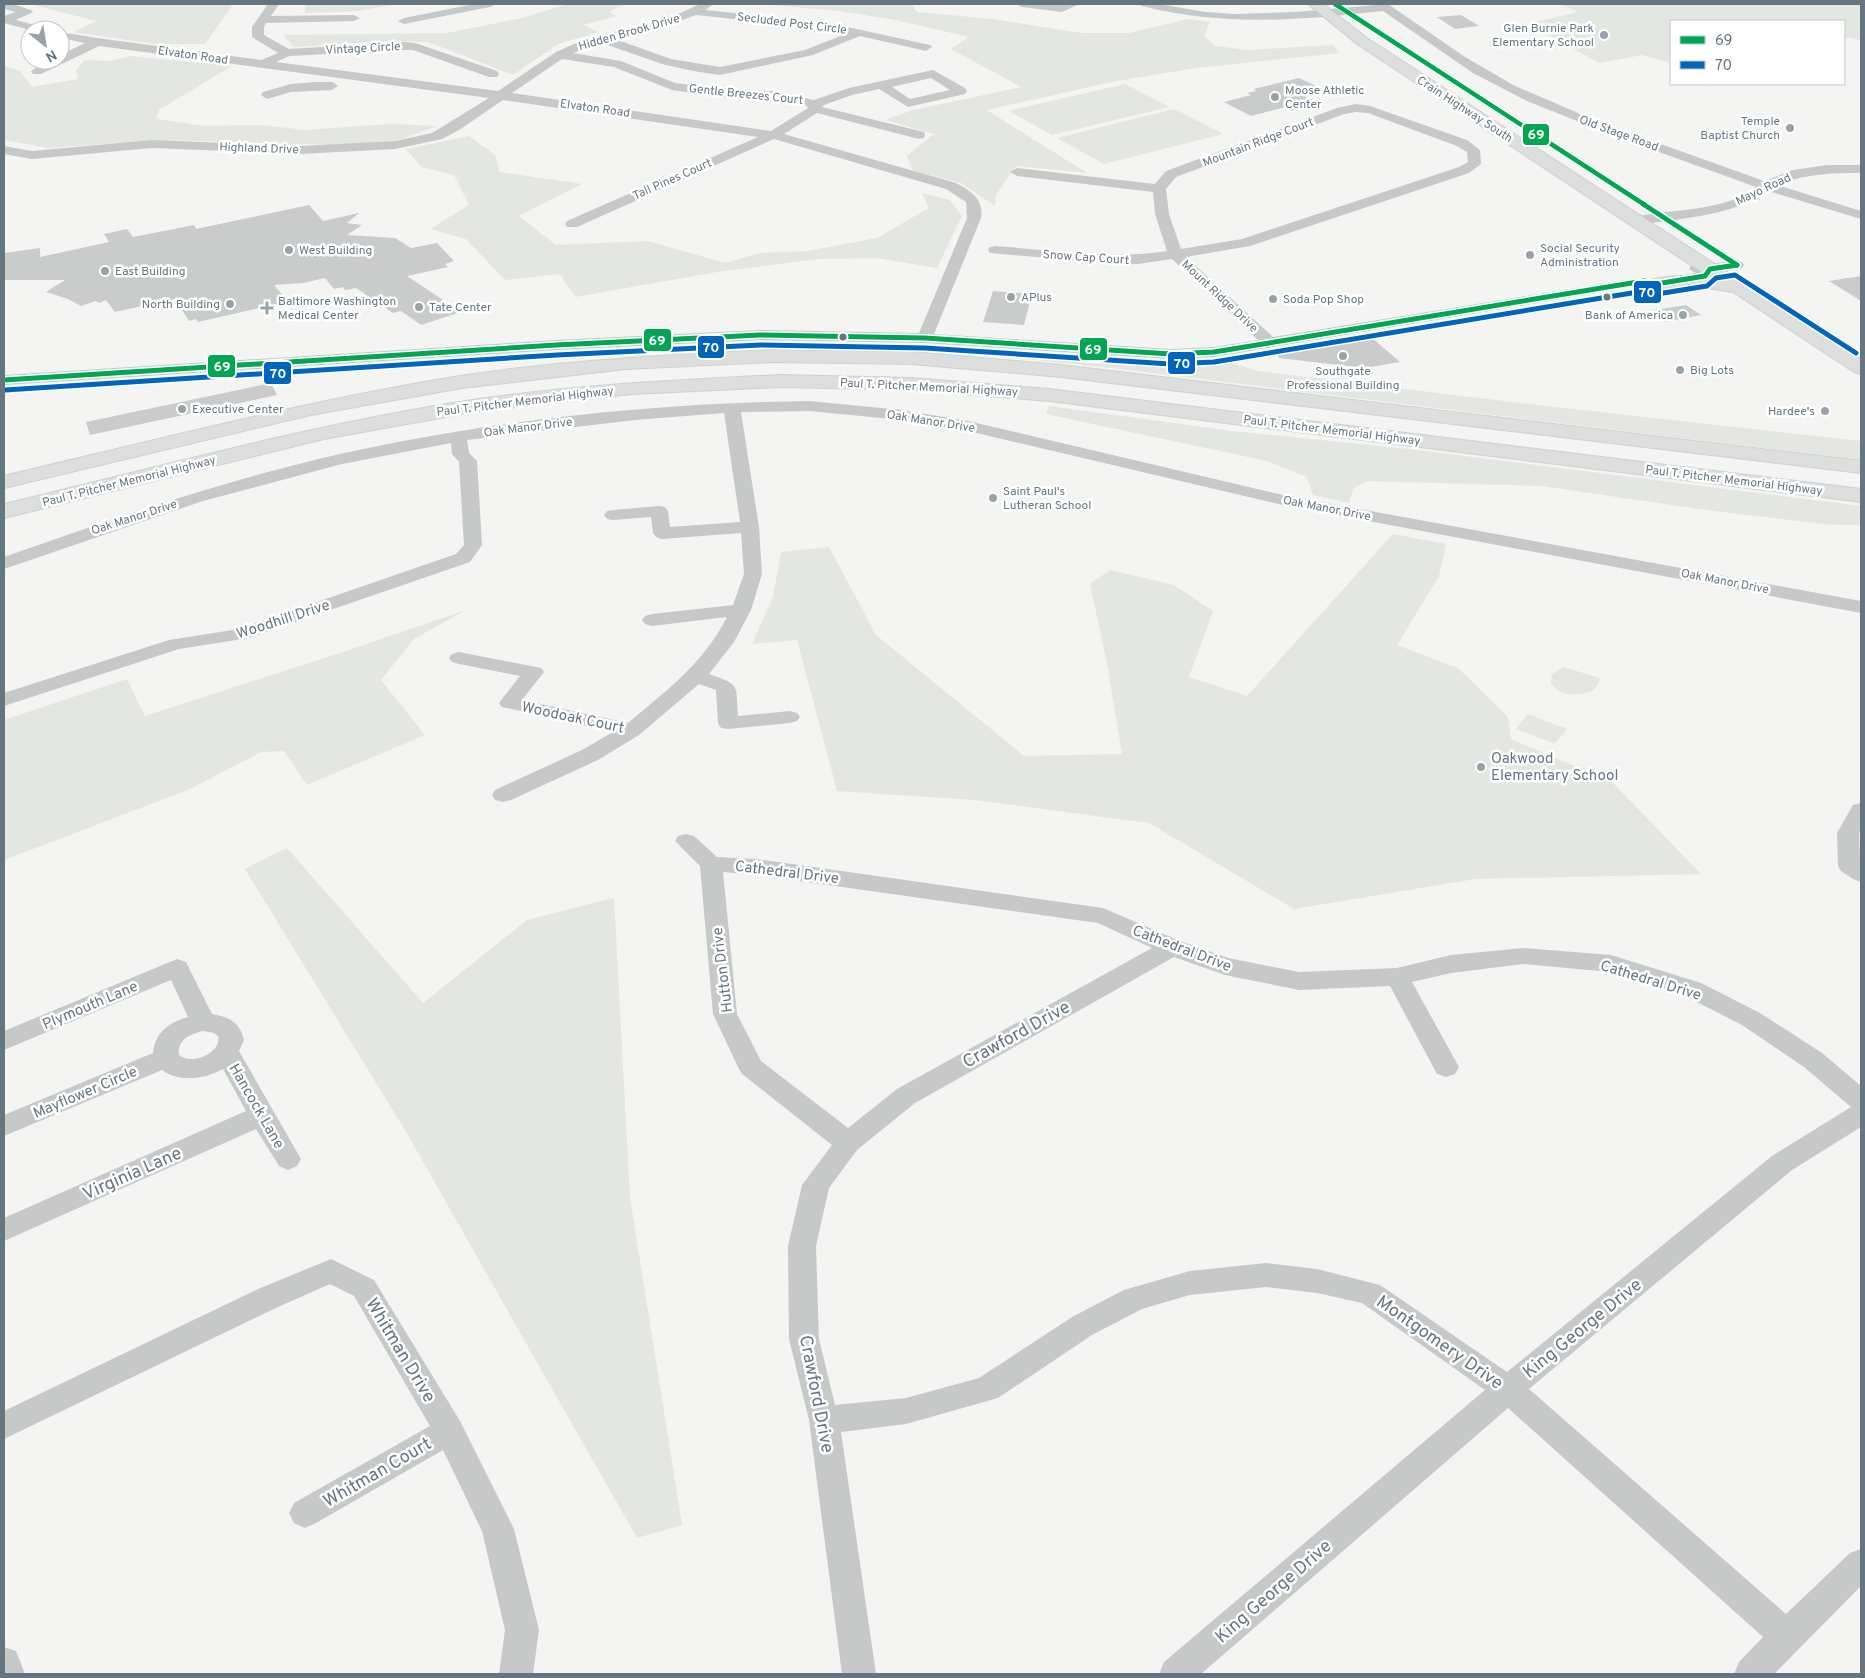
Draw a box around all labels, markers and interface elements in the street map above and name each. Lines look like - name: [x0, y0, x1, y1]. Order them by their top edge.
- street label: Secluded Post Circle: [736, 9, 848, 39]
- street label: Hidden Brook Drive: [577, 11, 682, 55]
- north arrow: [20, 20, 70, 70]
- legend: [1670, 20, 1845, 85]
- place label: Glen Burnie Park Elementary School: [1492, 21, 1594, 51]
- marker: Glen Burnie Park Elementary School: [1598, 29, 1610, 41]
- text: 69: [1715, 32, 1732, 51]
- street label: Vintage Circle: [325, 39, 401, 59]
- street label: Elvaton Road: [157, 43, 229, 69]
- text: N: [42, 45, 59, 65]
- text: 70: [1715, 57, 1732, 76]
- street label: Crain Highway South: [1413, 73, 1516, 147]
- street label: Gentle Breezes Court: [688, 81, 804, 109]
- place label: Moose Athletic Center: [1285, 83, 1364, 113]
- marker: Moose Athletic Center: [1269, 91, 1281, 103]
- street label: Elvaton Road: [559, 96, 631, 122]
- street label: Old Stage Road: [1577, 112, 1660, 156]
- street label: Mountain Ridge Court: [1201, 114, 1316, 171]
- place label: Temple Baptist Church: [1700, 114, 1780, 144]
- marker: Temple Baptist Church: [1784, 122, 1796, 134]
- line badge: 69: [1522, 123, 1550, 146]
- text: 69: [1527, 127, 1545, 144]
- street label: Highland Drive: [219, 140, 299, 158]
- street label: Tall Pines Court: [630, 155, 714, 204]
- street label: Mayo Road: [1733, 170, 1794, 210]
- place label: Social Security Administration: [1540, 241, 1620, 271]
- place label: West Building: [299, 243, 372, 259]
- marker: West Building: [283, 244, 295, 256]
- street label: Snow Cap Court: [1042, 247, 1130, 269]
- marker: Social Security Administration: [1524, 249, 1536, 261]
- street label: Mount Ridge Drive: [1178, 257, 1261, 336]
- place label: East Building: [115, 264, 186, 280]
- marker: East Building: [99, 265, 111, 277]
- line badge: 70: [1633, 280, 1662, 304]
- text: 70: [1639, 285, 1655, 302]
- place label: APlus: [1021, 290, 1052, 306]
- marker: APlus: [1005, 291, 1017, 303]
- place label: Soda Pop Shop: [1283, 292, 1364, 308]
- unlabelled marker: [1602, 292, 1612, 302]
- marker: Soda Pop Shop: [1267, 293, 1279, 305]
- place label: Baltimore Washington Medical Center: [278, 294, 396, 324]
- place label: North Building: [142, 297, 220, 313]
- marker: North Building: [224, 298, 236, 310]
- place label: Tate Center: [429, 300, 492, 316]
- marker: Baltimore Washington Medical Center: [260, 301, 274, 315]
- marker: Tate Center: [413, 301, 425, 313]
- place label: Bank of America: [1585, 308, 1673, 324]
- marker: Bank of America: [1677, 309, 1689, 321]
- line badge: 69: [643, 328, 672, 352]
- unlabelled marker: [838, 332, 848, 342]
- text: 69: [648, 333, 666, 350]
- line badge: 70: [697, 335, 725, 359]
- line badge: 69: [1079, 337, 1108, 361]
- text: 70: [703, 340, 719, 357]
- text: 69: [1084, 342, 1102, 359]
- marker: Southgate Professional Building: [1337, 350, 1349, 362]
- line badge: 70: [1167, 351, 1196, 375]
- line badge: 69: [207, 354, 236, 378]
- text: 70: [1174, 356, 1190, 373]
- text: 69: [213, 359, 231, 376]
- line badge: 70: [263, 361, 292, 385]
- place label: Big Lots: [1690, 363, 1734, 379]
- place label: Southgate Professional Building: [1287, 364, 1399, 394]
- marker: Big Lots: [1674, 364, 1686, 376]
- text: 70: [270, 366, 286, 383]
- street label: Paul T. Pitcher Memorial Highway: [839, 375, 1018, 401]
- street label: Paul T. Pitcher Memorial Highway: [436, 383, 615, 421]
- place label: Executive Center: [192, 402, 284, 418]
- marker: Executive Center: [176, 403, 188, 415]
- place label: Hardee's: [1768, 404, 1815, 420]
- marker: Hardee's: [1819, 405, 1831, 417]
- street label: Oak Manor Drive: [885, 407, 976, 437]
- street label: Paul T. Pitcher Memorial Highway: [1242, 412, 1421, 450]
- street label: Oak Manor Drive: [483, 415, 573, 441]
- street label: Paul T. Pitcher Memorial Highway: [41, 453, 218, 511]
- street label: Paul T. Pitcher Memorial Highway: [1644, 462, 1823, 500]
- place label: Saint Paul's Lutheran School: [1003, 484, 1091, 514]
- marker: Saint Paul's Lutheran School: [987, 492, 999, 504]
- street label: Oak Manor Drive: [1281, 493, 1372, 525]
- street label: Oak Manor Drive: [89, 497, 179, 539]
- street label: Oak Manor Drive: [1679, 566, 1770, 598]
- street label: Woodhill Drive: [234, 596, 333, 644]
- street label: Woodoak Court: [520, 698, 626, 739]
- place label: Oakwood Elementary School: [1491, 750, 1618, 786]
- marker: Oakwood Elementary School: [1475, 761, 1487, 773]
- street label: Cathedral Drive: [734, 858, 840, 889]
- street label: Cathedral Drive: [1129, 922, 1234, 977]
- street label: Hutton Drive: [709, 926, 738, 1014]
- street label: Cathedral Drive: [1598, 957, 1703, 1006]
- street label: Plymouth Lane: [40, 978, 141, 1035]
- street label: Crawford Drive: [959, 996, 1075, 1074]
- street label: Hancock Lane: [224, 1061, 288, 1153]
- street label: Mayflower Circle: [31, 1063, 140, 1124]
- street label: Virginia Lane: [80, 1142, 186, 1206]
- street label: King George Drive: [1519, 1274, 1647, 1384]
- street label: Montgomery Drive: [1371, 1291, 1507, 1396]
- street label: Whitman Drive: [359, 1294, 440, 1407]
- street label: Crawford Drive: [793, 1333, 838, 1455]
- street label: Whitman Court: [319, 1433, 436, 1514]
- street label: King George Drive: [1211, 1535, 1337, 1649]

